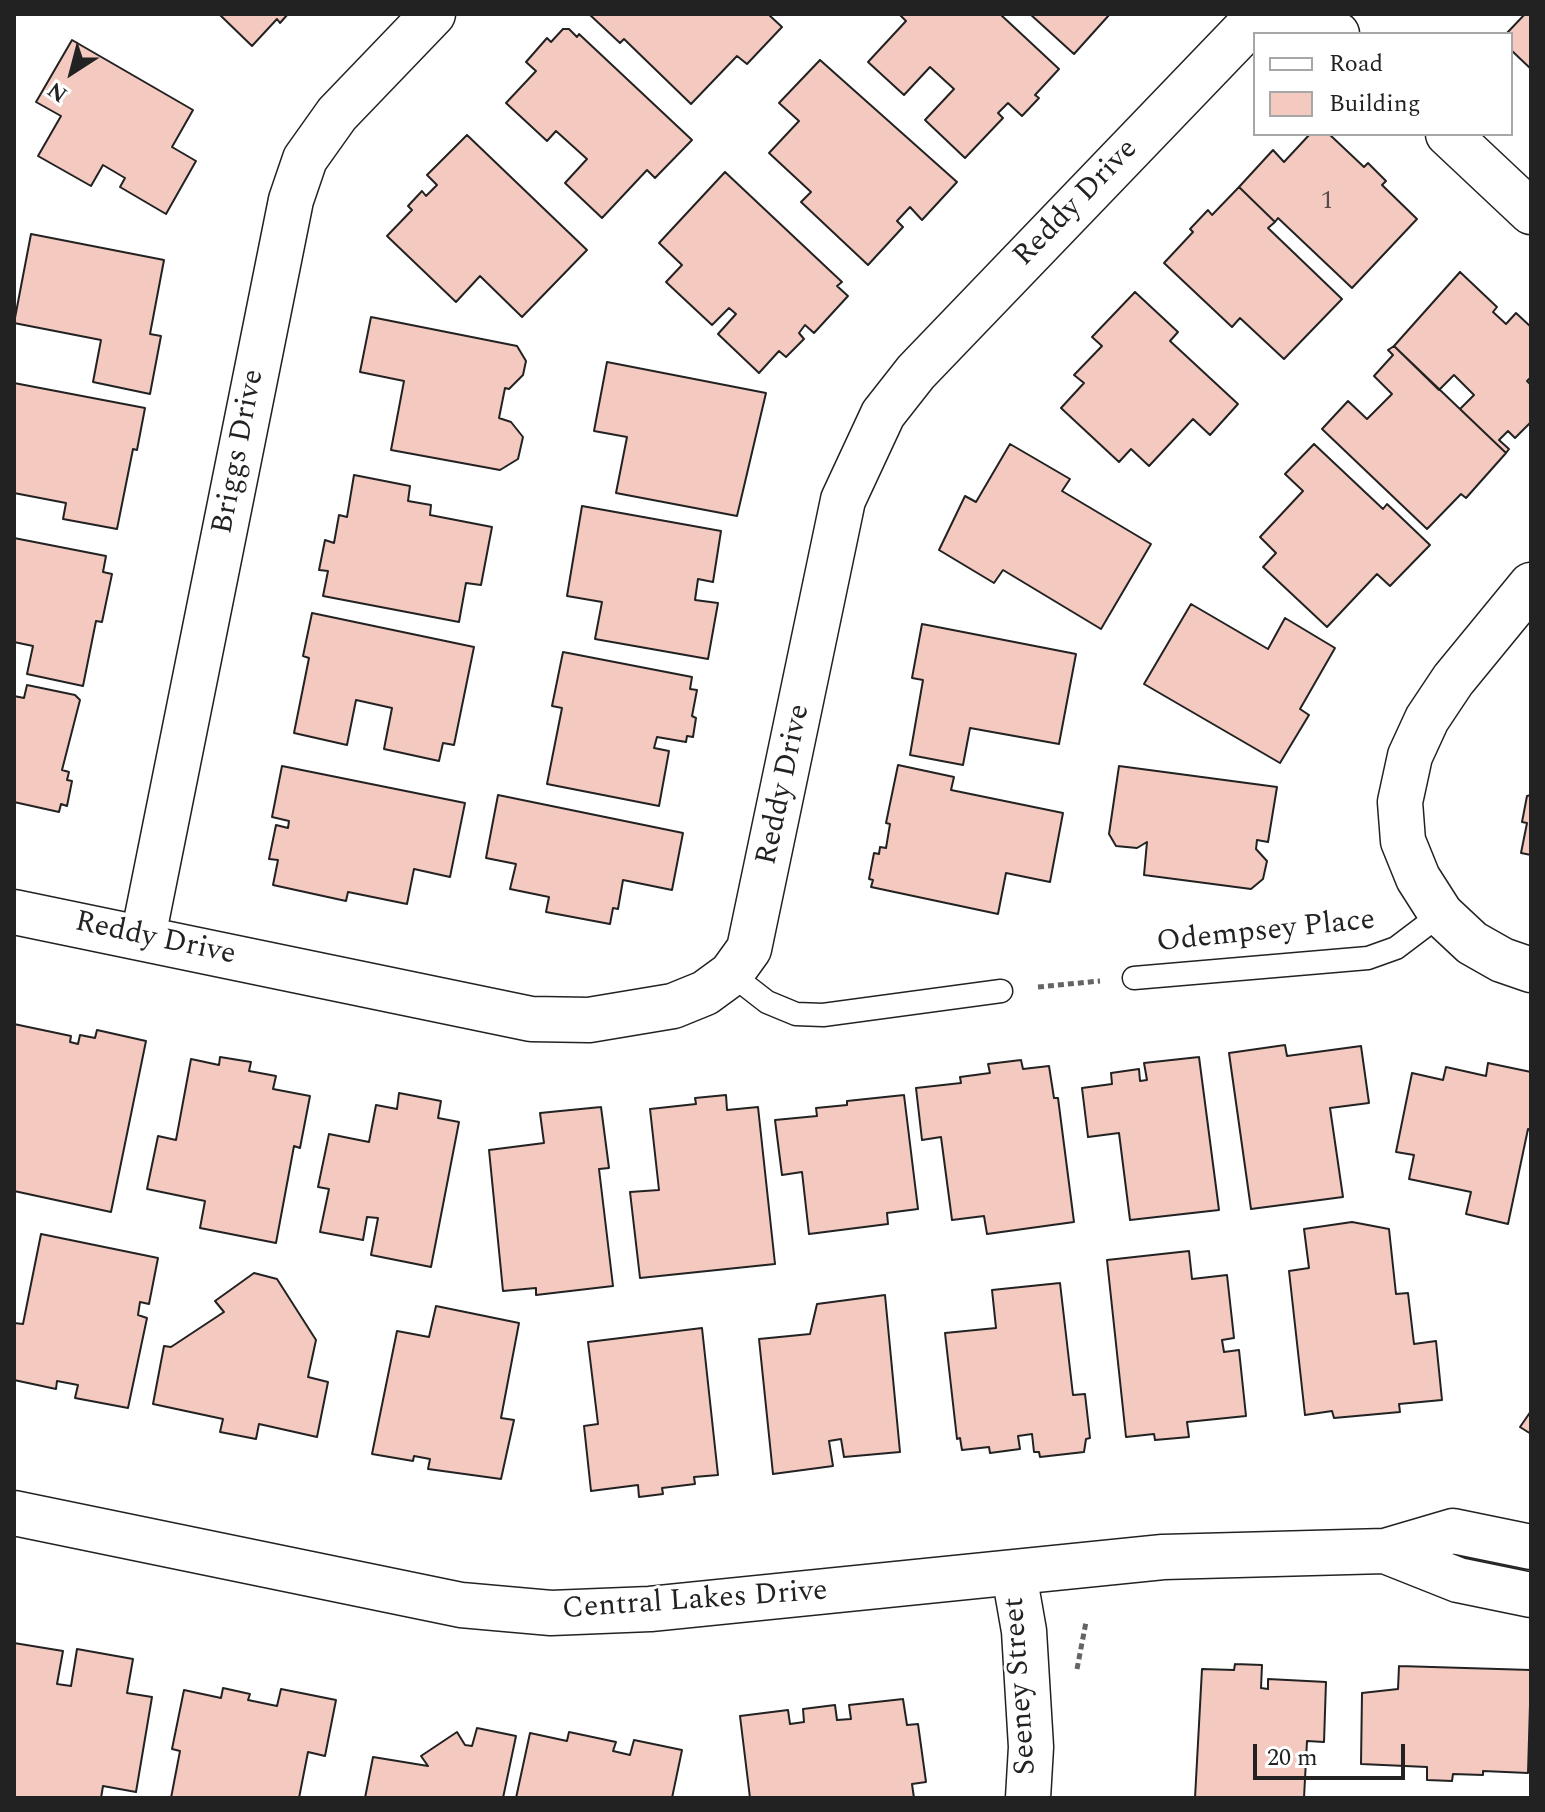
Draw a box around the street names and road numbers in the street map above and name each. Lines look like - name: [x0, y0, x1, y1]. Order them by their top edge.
- street label: Reddy Drive: [1007, 133, 1147, 275]
- street label: Briggs Drive: [206, 367, 274, 537]
- street label: Reddy Drive: [750, 701, 820, 869]
- street label: Odempsey Place: [1155, 904, 1377, 962]
- street label: Reddy Drive: [71, 905, 239, 975]
- street label: Central Lakes Drive: [561, 1575, 829, 1629]
- street label: Seeney Street: [998, 1596, 1046, 1776]

